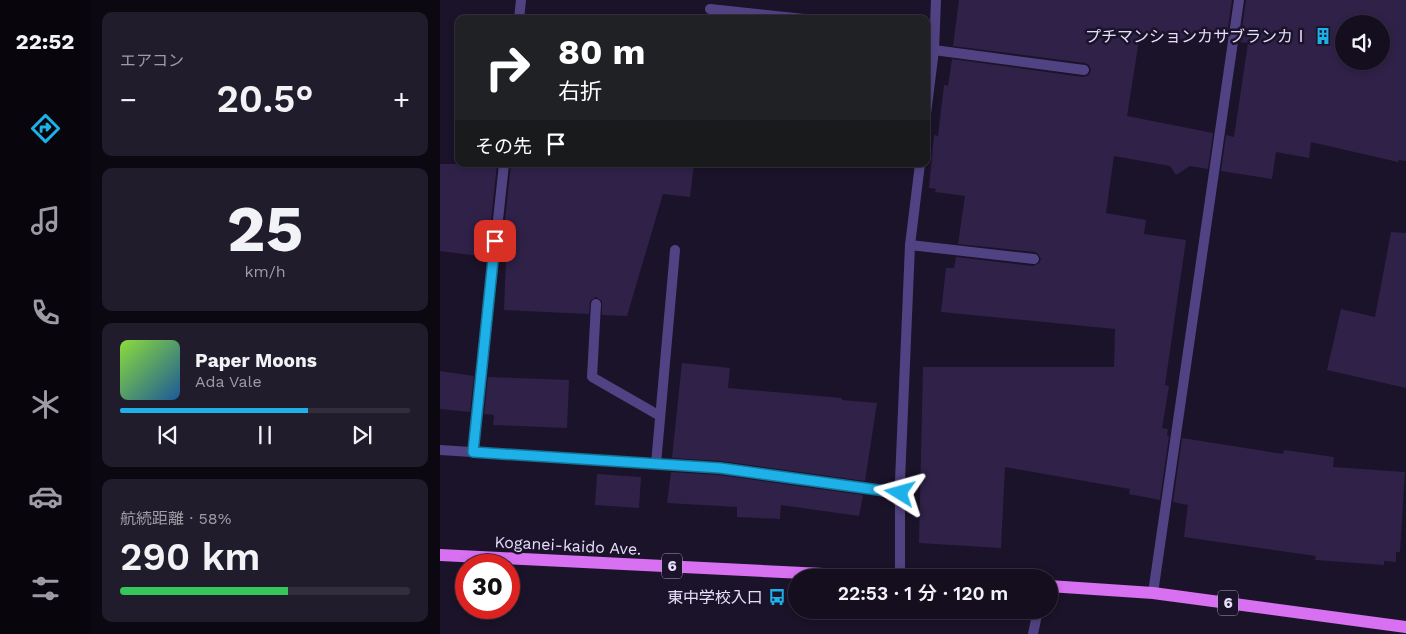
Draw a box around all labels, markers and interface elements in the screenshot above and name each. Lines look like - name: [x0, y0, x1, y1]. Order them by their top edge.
- map controls: [1335, 15, 1390, 70]
- button: sound: [1335, 15, 1390, 70]
- building icon: プチマンションカサブランカⅠ: [1313, 26, 1333, 46]
- place label: プチマンションカサブランカⅠ: [1085, 27, 1309, 46]
- text: 22:52: [16, 29, 74, 54]
- text: 80 m: [558, 31, 645, 73]
- icon: right: [475, 35, 540, 100]
- text: エアコン: [120, 51, 184, 70]
- text: 20.5°: [216, 77, 314, 121]
- text: 右折: [558, 79, 602, 104]
- text: −: [120, 83, 137, 116]
- text: +: [393, 83, 410, 116]
- icon: directions: [28, 111, 63, 146]
- icon: arrive: [542, 130, 570, 158]
- text: その先: [475, 135, 532, 158]
- text: 25: [227, 191, 303, 267]
- icon: music: [28, 203, 63, 238]
- pin: [474, 220, 516, 262]
- icon: arrive: [481, 227, 509, 255]
- text: km/h: [244, 262, 286, 281]
- icon: phone: [28, 295, 63, 330]
- text: Paper Moons: [195, 349, 317, 372]
- text: Ada Vale: [195, 372, 262, 391]
- icon: climate: [28, 387, 63, 422]
- icon: previous: [154, 421, 182, 449]
- icon: pause: [251, 421, 279, 449]
- icon: next: [348, 421, 376, 449]
- position arrow: [873, 466, 925, 518]
- icon: car: [28, 479, 63, 514]
- text: 航続距離 · 58%: [120, 509, 231, 528]
- street label: Koganei-kaido Ave.: [494, 532, 642, 559]
- text: 290 km: [120, 535, 261, 579]
- speed limit sign: 30: [455, 554, 520, 619]
- road number: 6: [662, 554, 682, 578]
- icon: filters: [28, 571, 63, 606]
- text: 22:53 · 1 分 · 120 m: [838, 582, 1008, 605]
- bus stop icon: 東中学校入口: [767, 587, 787, 607]
- place label: 東中学校入口: [667, 588, 763, 607]
- road number: 6: [1218, 590, 1238, 616]

